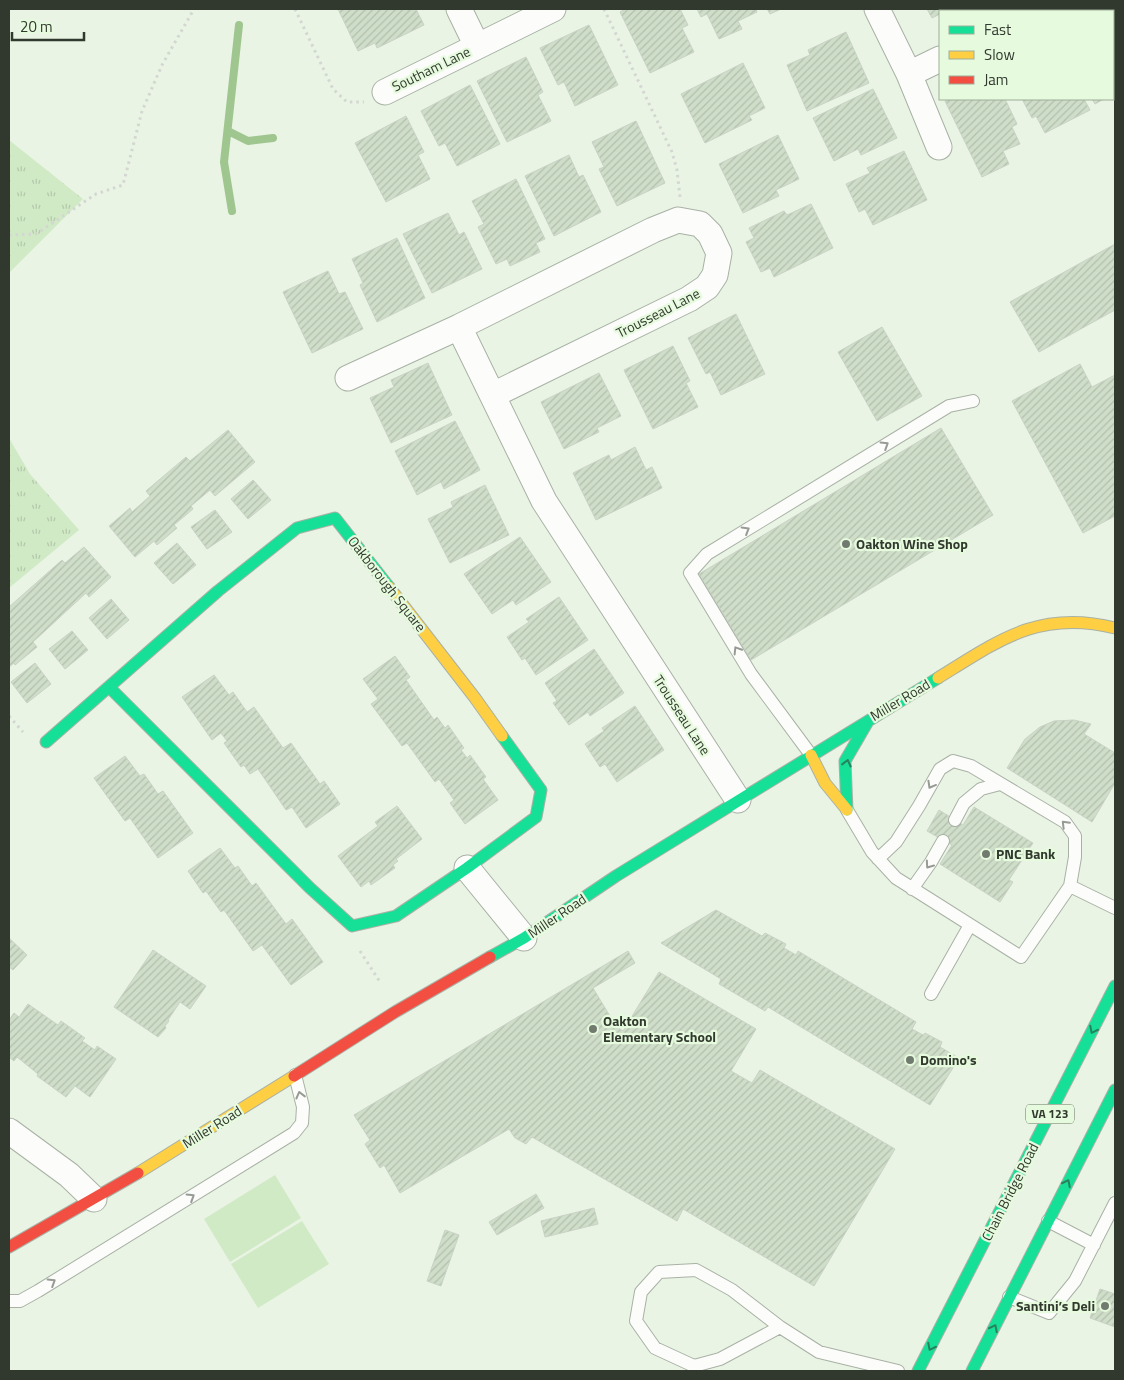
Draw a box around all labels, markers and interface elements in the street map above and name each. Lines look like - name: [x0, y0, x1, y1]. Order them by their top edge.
- scale bar: [12, 10, 85, 42]
- legend: [939, 10, 1114, 100]
- text: 20 m: [20, 15, 53, 38]
- text: Fast: [984, 18, 1012, 41]
- street label: Southam Lane: [388, 40, 474, 97]
- text: Slow: [984, 43, 1015, 66]
- text: Jam: [984, 68, 1008, 91]
- street label: Trousseau Lane: [612, 282, 703, 343]
- one-way arrow: [880, 442, 889, 452]
- one-way arrow: [741, 527, 750, 537]
- street label: Oakborough Square: [343, 531, 431, 636]
- place label: Oakton Wine Shop: [856, 533, 968, 554]
- marker: Oakton Wine Shop: [840, 538, 852, 550]
- one-way arrow: [734, 647, 743, 656]
- street label: Trousseau Lane: [649, 671, 716, 759]
- street label: Miller Road: [866, 673, 934, 726]
- one-way arrow: [841, 758, 852, 767]
- one-way arrow: [927, 779, 937, 788]
- one-way arrow: [1062, 821, 1071, 830]
- place label: PNC Bank: [996, 843, 1056, 864]
- marker: PNC Bank: [980, 848, 992, 860]
- one-way arrow: [926, 859, 935, 869]
- street label: Miller Road: [523, 888, 590, 943]
- place label: Oakton Elementary School: [603, 1010, 716, 1047]
- marker: Oakton Elementary School: [587, 1023, 599, 1035]
- one-way arrow: [1089, 1024, 1099, 1033]
- place label: Domino's: [920, 1049, 977, 1070]
- marker: Domino's: [904, 1054, 916, 1066]
- one-way arrow: [295, 1090, 306, 1099]
- street label: Miller Road: [178, 1100, 246, 1153]
- road number: VA 123: [1026, 1104, 1074, 1124]
- street label: Chain Bridge Road: [976, 1139, 1043, 1244]
- one-way arrow: [1061, 1179, 1071, 1188]
- one-way arrow: [185, 1194, 194, 1204]
- one-way arrow: [47, 1279, 56, 1289]
- place label: Santini’s Deli: [1016, 1295, 1095, 1316]
- marker: Santini’s Deli: [1099, 1300, 1111, 1312]
- one-way arrow: [988, 1324, 998, 1333]
- one-way arrow: [927, 1342, 937, 1351]

